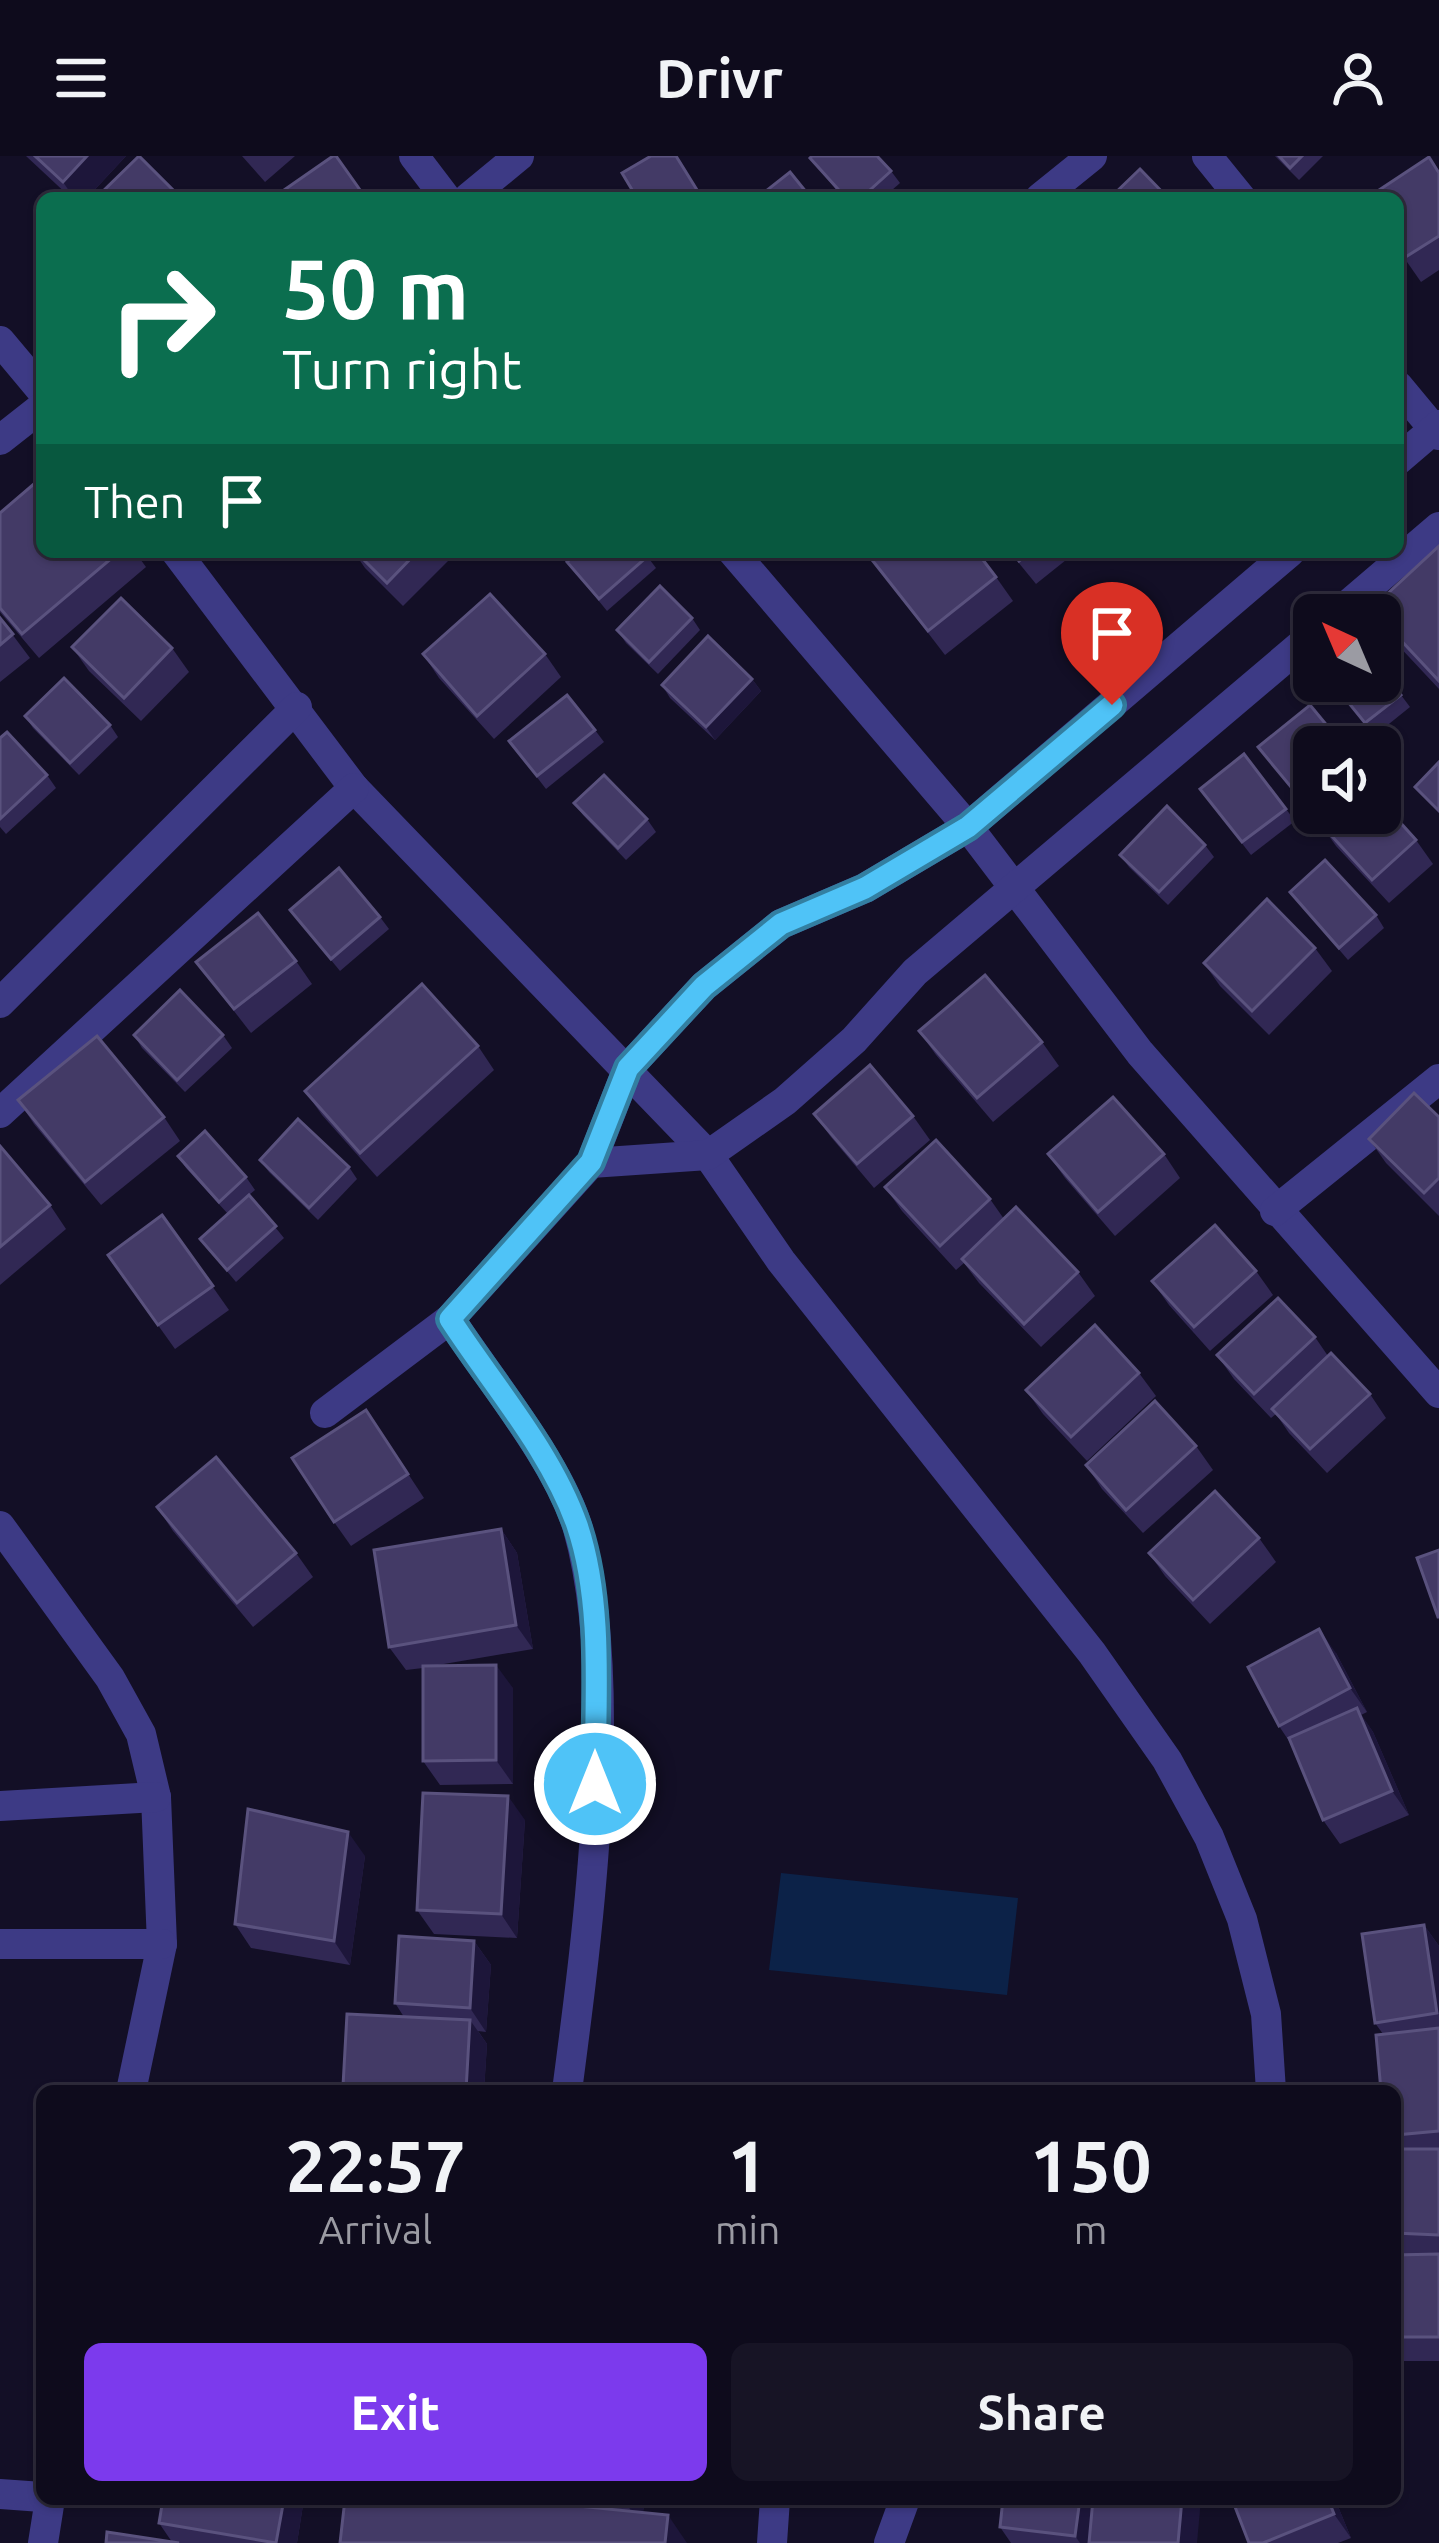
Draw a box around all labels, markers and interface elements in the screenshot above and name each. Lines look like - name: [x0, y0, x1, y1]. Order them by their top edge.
- icon: menu: [48, 45, 114, 111]
- icon: person: [1325, 45, 1391, 111]
- text: Drivr: [656, 48, 783, 108]
- icon: right: [84, 240, 240, 396]
- text: 50 m: [282, 241, 469, 335]
- text: Turn right: [282, 339, 522, 399]
- icon: arrive: [209, 468, 275, 534]
- text: Then: [84, 476, 185, 527]
- pin: [1061, 582, 1163, 705]
- north arrow: [1293, 594, 1401, 702]
- map controls: [1293, 594, 1401, 834]
- icon: arrive: [1079, 600, 1145, 666]
- button: sound: [1293, 726, 1401, 834]
- position arrow: [532, 1721, 658, 1847]
- text: 22:57: [285, 2125, 466, 2206]
- text: 1: [727, 2125, 768, 2206]
- text: 150: [1030, 2125, 1152, 2206]
- text: Arrival: [319, 2208, 432, 2251]
- text: min: [715, 2208, 780, 2251]
- text: m: [1074, 2208, 1107, 2251]
- button: Exit: [84, 2343, 707, 2481]
- button: Share: [731, 2343, 1353, 2481]

